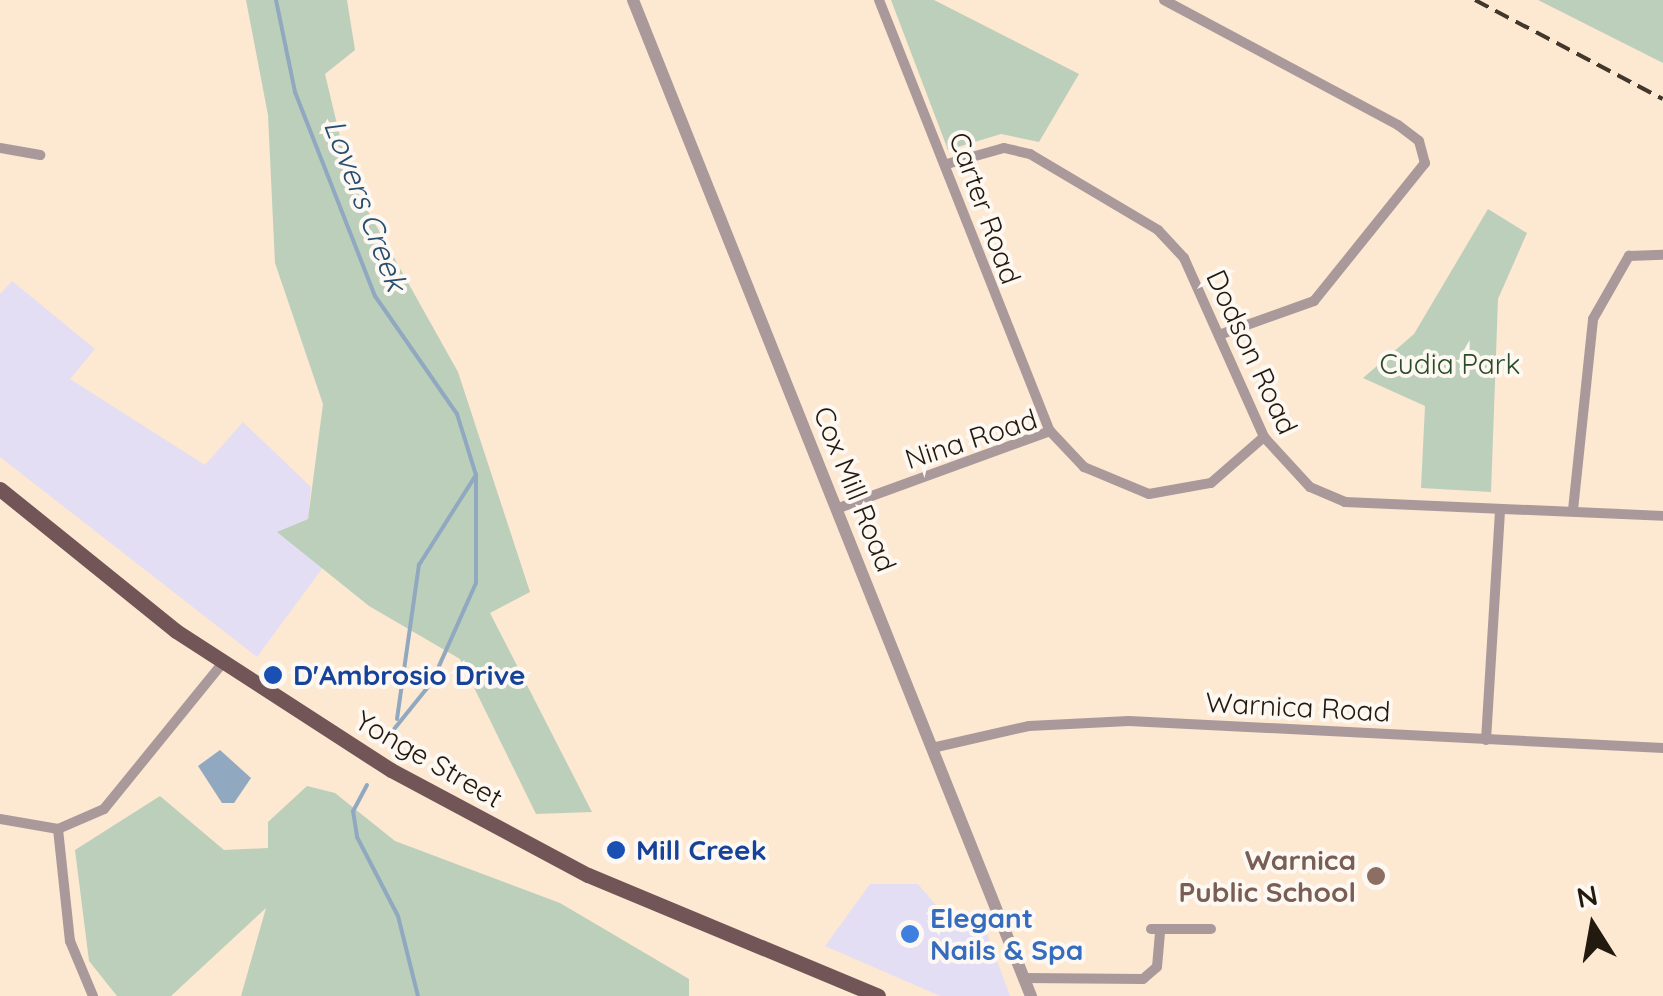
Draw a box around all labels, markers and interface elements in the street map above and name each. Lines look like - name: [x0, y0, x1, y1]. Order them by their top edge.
- water label: Lovers Creek: [317, 114, 415, 296]
- street label: Carter Road: [942, 128, 1028, 288]
- street label: Dodson Road: [1199, 264, 1305, 440]
- park label: Cudia Park: [1379, 347, 1521, 381]
- street label: Cox Mill Road: [807, 401, 903, 577]
- street label: Nina Road: [901, 402, 1041, 476]
- place label: D'Ambrosio Drive: [293, 658, 526, 692]
- marker: D'Ambrosio Drive: [262, 664, 284, 686]
- street label: Warnica Road: [1205, 685, 1391, 729]
- street label: Yonge Street: [349, 703, 509, 815]
- place label: Mill Creek: [636, 833, 767, 867]
- marker: Mill Creek: [605, 839, 627, 861]
- place label: Warnica Public School: [1178, 843, 1356, 909]
- marker: Warnica Public School: [1365, 865, 1387, 887]
- north arrow: [1543, 876, 1643, 976]
- text: N: [1574, 877, 1601, 915]
- place label: Elegant Nails & Spa: [930, 901, 1083, 967]
- marker: Elegant Nails & Spa: [899, 923, 921, 945]

